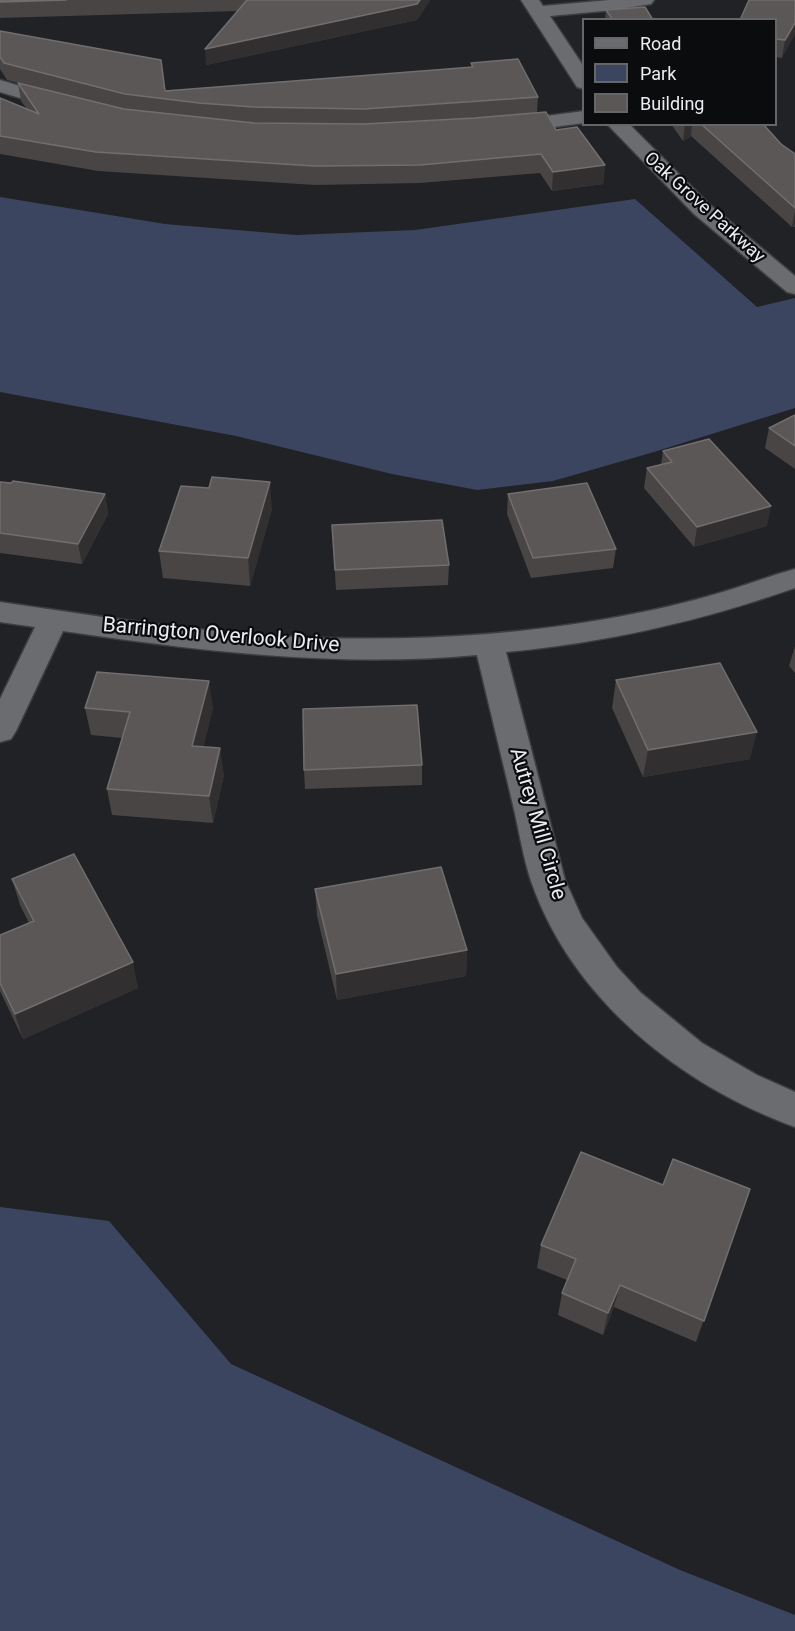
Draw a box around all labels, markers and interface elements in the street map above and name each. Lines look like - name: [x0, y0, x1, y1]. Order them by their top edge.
- legend: [582, 18, 777, 126]
- text: Road: [640, 33, 681, 54]
- text: Park: [640, 63, 676, 84]
- text: Building: [640, 93, 704, 114]
- street label: Oak Grove Parkway: [639, 148, 769, 268]
- street label: Barrington Overlook Drive: [102, 613, 340, 659]
- street label: Autrey Mill Circle: [503, 745, 571, 903]

